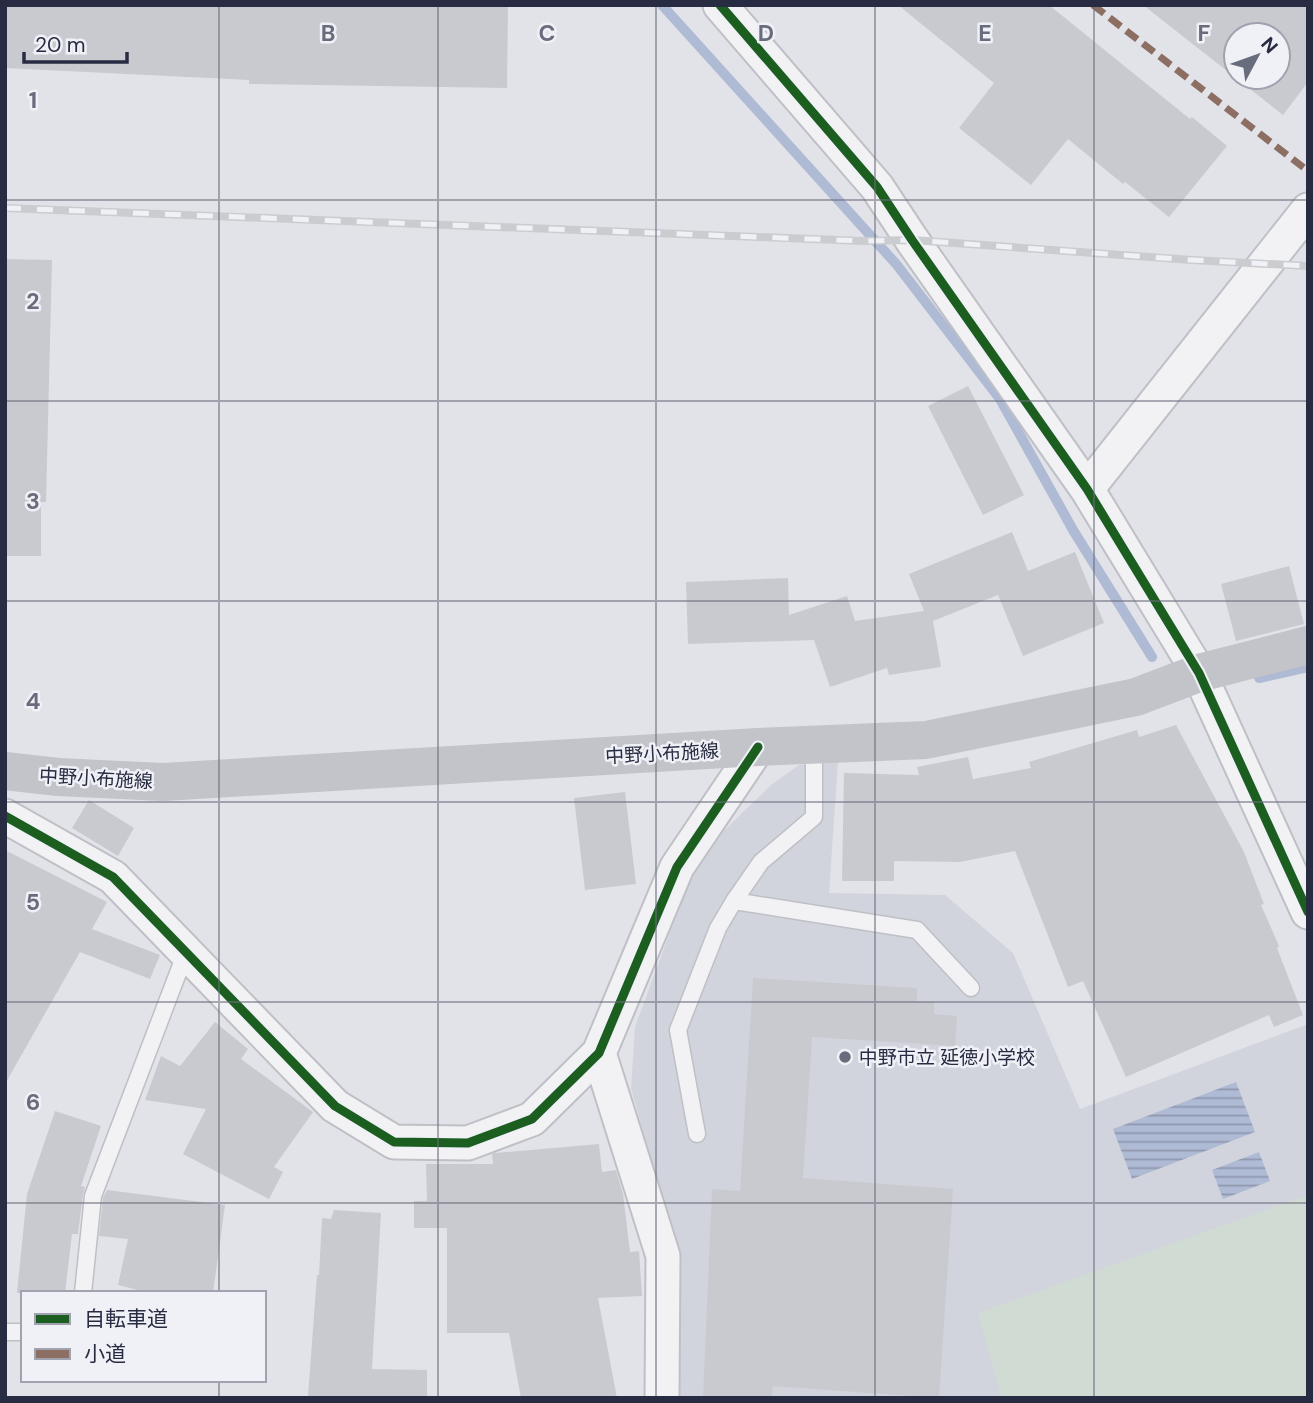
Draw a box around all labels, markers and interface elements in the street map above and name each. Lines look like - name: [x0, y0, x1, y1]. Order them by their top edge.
- text: B: [321, 18, 335, 48]
- text: C: [539, 18, 555, 48]
- text: D: [758, 18, 774, 48]
- text: E: [978, 18, 992, 48]
- text: F: [1198, 18, 1211, 48]
- scale bar: [24, 21, 128, 65]
- north arrow: [1222, 21, 1292, 91]
- text: 20 m: [35, 31, 86, 59]
- text: N: [1255, 32, 1283, 59]
- text: 1: [29, 85, 37, 115]
- text: 2: [26, 286, 40, 316]
- text: 3: [26, 486, 40, 516]
- text: 4: [26, 686, 41, 716]
- street label: 中野小布施線: [604, 738, 720, 769]
- street label: 中野小布施線: [38, 763, 154, 794]
- text: 5: [26, 887, 40, 917]
- place label: 中野市立 延徳小学校: [859, 1045, 1035, 1070]
- marker: 中野市立 延徳小学校: [837, 1049, 853, 1065]
- text: 6: [26, 1087, 40, 1117]
- legend: [21, 1291, 266, 1382]
- text: 自転車道: [84, 1305, 168, 1333]
- text: 小道: [84, 1340, 126, 1368]

